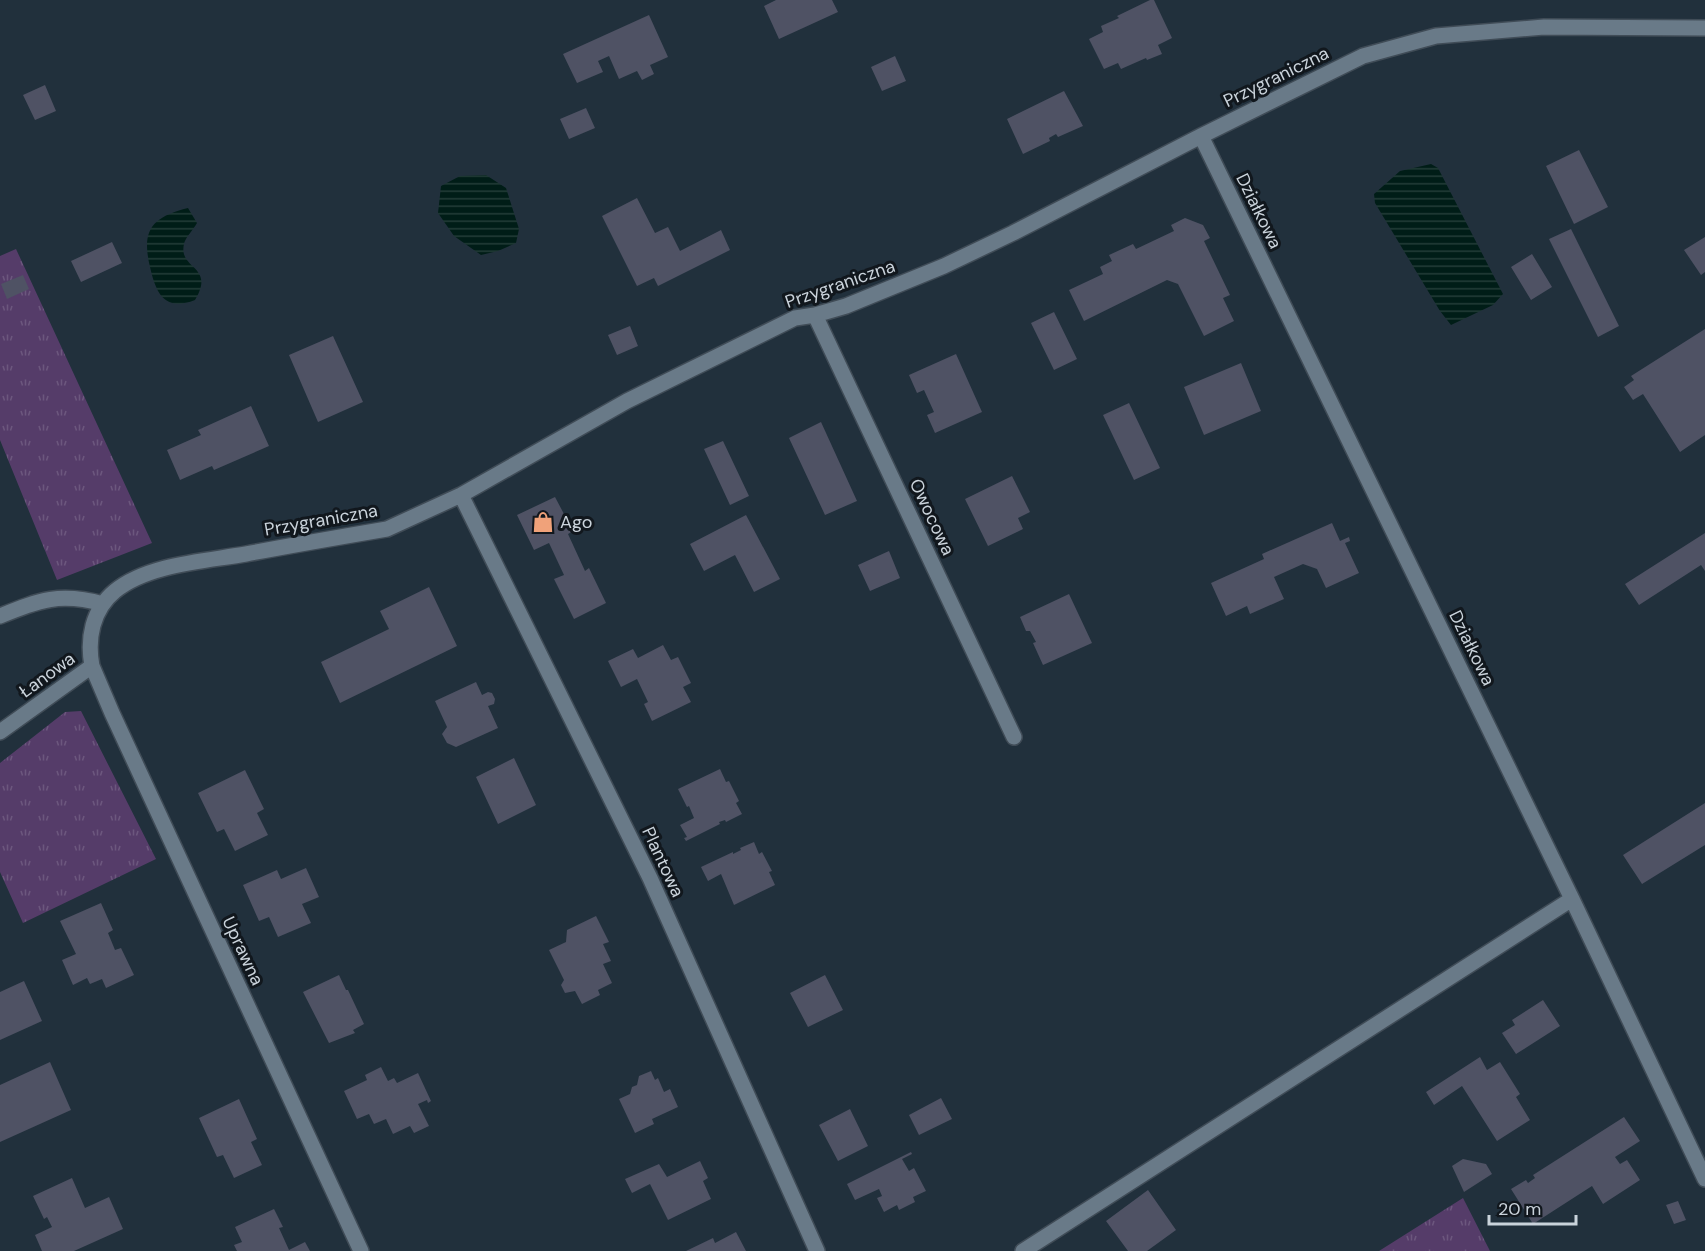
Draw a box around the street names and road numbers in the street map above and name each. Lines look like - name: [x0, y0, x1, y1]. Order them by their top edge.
- street label: Przygraniczna: [1219, 41, 1333, 113]
- street label: Działkowa: [1230, 169, 1288, 253]
- street label: Przygraniczna: [782, 254, 898, 314]
- street label: Owocowa: [904, 475, 960, 559]
- street label: Przygraniczna: [262, 498, 380, 542]
- street label: Działkowa: [1443, 606, 1501, 690]
- street label: Łanowa: [14, 647, 80, 703]
- street label: Plantowa: [636, 823, 690, 901]
- street label: Uprawna: [217, 913, 269, 989]

